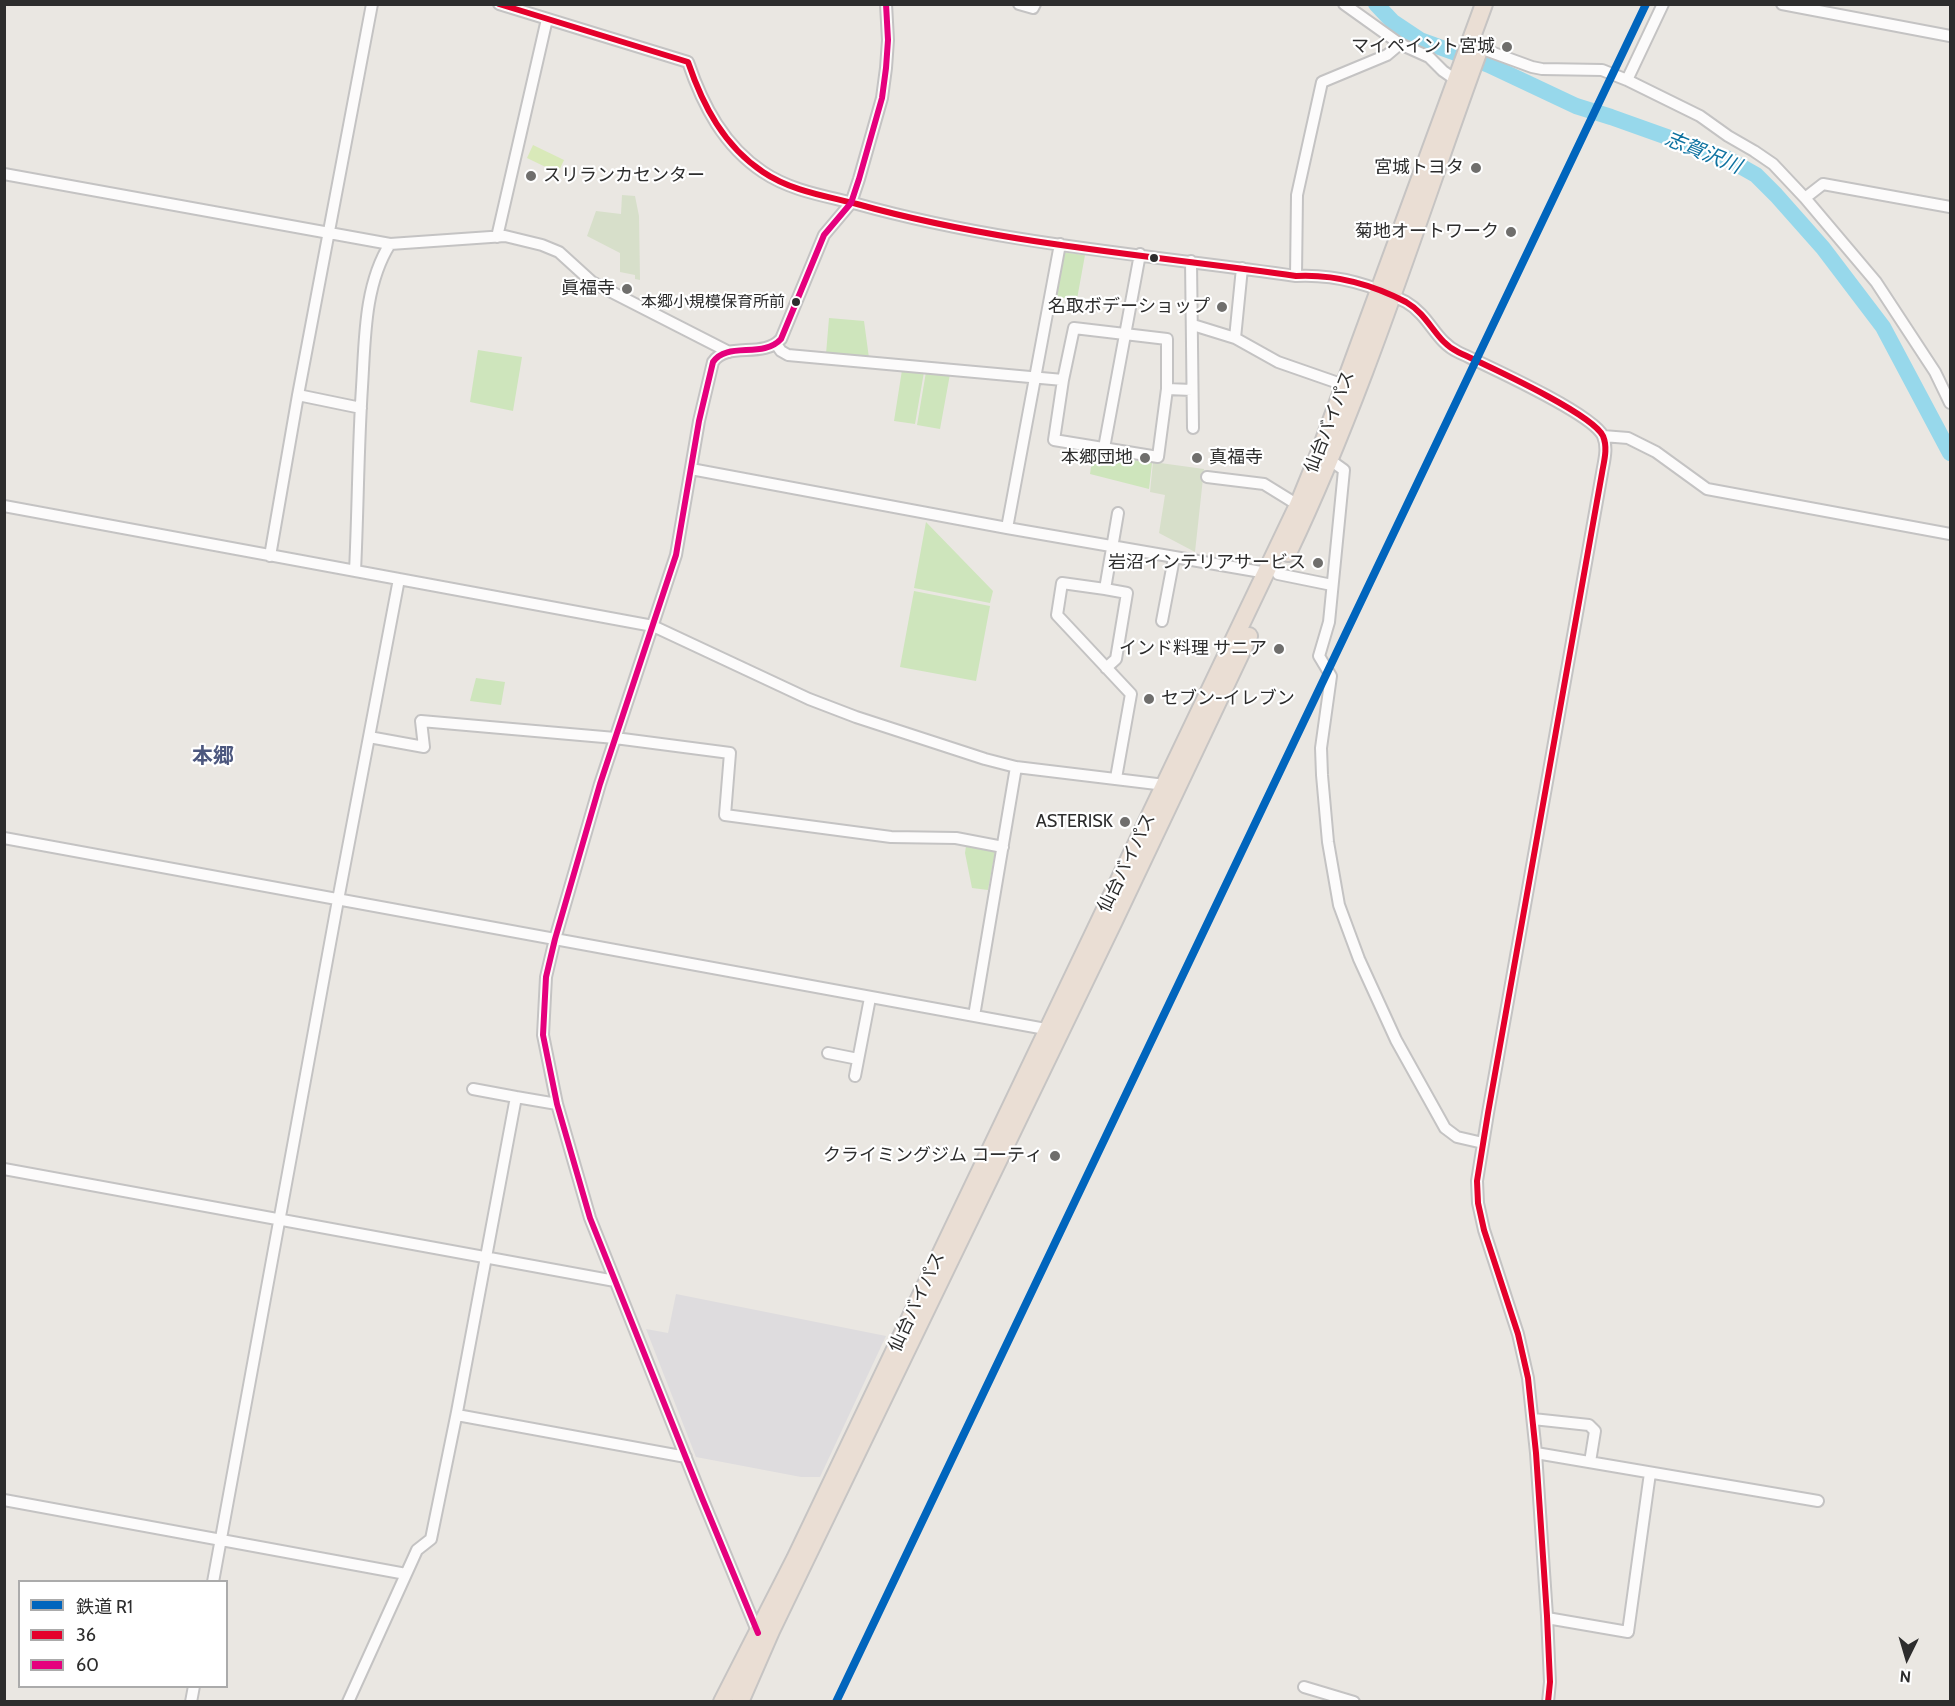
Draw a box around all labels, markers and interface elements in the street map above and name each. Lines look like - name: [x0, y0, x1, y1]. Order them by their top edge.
- place label: マイペイント宮城: [1351, 36, 1495, 58]
- marker: マイペイント宮城: [1500, 40, 1514, 54]
- water label: 志賀沢川: [1661, 127, 1745, 179]
- place label: 宮城トヨタ: [1374, 157, 1464, 179]
- marker: 宮城トヨタ: [1469, 161, 1483, 175]
- place label: スリランカセンター: [543, 165, 705, 187]
- marker: スリランカセンター: [524, 169, 538, 183]
- place label: 菊地オートワーク: [1355, 221, 1499, 243]
- marker: 菊地オートワーク: [1504, 225, 1518, 239]
- unlabelled marker: [1148, 252, 1160, 264]
- place label: 眞福寺: [561, 278, 615, 300]
- marker: 眞福寺: [620, 282, 634, 296]
- place label: 本郷小規模保育所前: [641, 292, 785, 312]
- marker: 本郷小規模保育所前: [790, 296, 802, 308]
- place label: 名取ボデーショップ: [1048, 296, 1210, 318]
- marker: 名取ボデーショップ: [1215, 300, 1229, 314]
- street label: 仙台バイパス: [1301, 368, 1359, 476]
- place label: 本郷団地: [1061, 447, 1133, 469]
- place label: 真福寺: [1209, 447, 1263, 469]
- marker: 本郷団地: [1138, 451, 1152, 465]
- marker: 真福寺: [1190, 451, 1204, 465]
- place label: 岩沼インテリアサービス: [1108, 552, 1306, 574]
- marker: 岩沼インテリアサービス: [1311, 556, 1325, 570]
- place label: インド料理 サニア: [1119, 638, 1267, 660]
- marker: インド料理 サニア: [1272, 642, 1286, 656]
- place label: セブン-イレブン: [1161, 688, 1295, 710]
- marker: セブン-イレブン: [1142, 692, 1156, 706]
- district label: 本郷: [192, 744, 234, 770]
- street label: 仙台バイパス: [1094, 810, 1160, 916]
- place label: ASTERISK: [1036, 811, 1113, 833]
- marker: ASTERISK: [1118, 815, 1132, 829]
- place label: クライミングジム コーティ: [823, 1145, 1043, 1167]
- marker: クライミングジム コーティ: [1048, 1149, 1062, 1163]
- street label: 仙台バイパス: [884, 1248, 950, 1356]
- legend: [18, 1580, 228, 1688]
- text: 鉄道 R1: [76, 1596, 133, 1618]
- text: 36: [76, 1624, 96, 1646]
- north arrow: [1877, 1628, 1937, 1688]
- text: 60: [76, 1654, 99, 1676]
- text: N: [1899, 1666, 1912, 1686]

